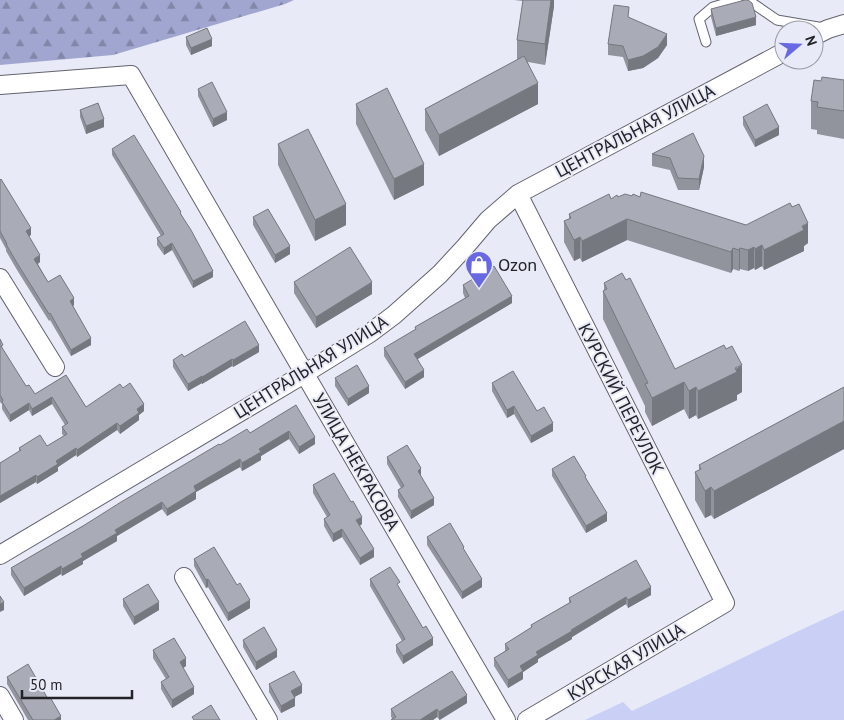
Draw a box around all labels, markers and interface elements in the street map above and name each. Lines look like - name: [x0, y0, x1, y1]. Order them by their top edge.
- north arrow: [774, 20, 824, 70]
- text: N: [801, 33, 821, 48]
- street label: ЦЕНТРАЛЬНАЯ УЛИЦА: [551, 78, 719, 182]
- shop icon: Ozon: [464, 250, 494, 289]
- place label: Ozon: [498, 253, 537, 276]
- street label: ЦЕНТРАЛЬНАЯ УЛИЦА: [229, 310, 393, 423]
- street label: КУРСКИЙ ПЕРЕУЛОК: [573, 319, 669, 478]
- street label: УЛИЦА НЕКРАСОВА: [308, 389, 405, 535]
- street label: КУРСКАЯ УЛИЦА: [563, 617, 689, 706]
- scale bar: [22, 668, 132, 700]
- text: 50 m: [30, 675, 63, 694]

